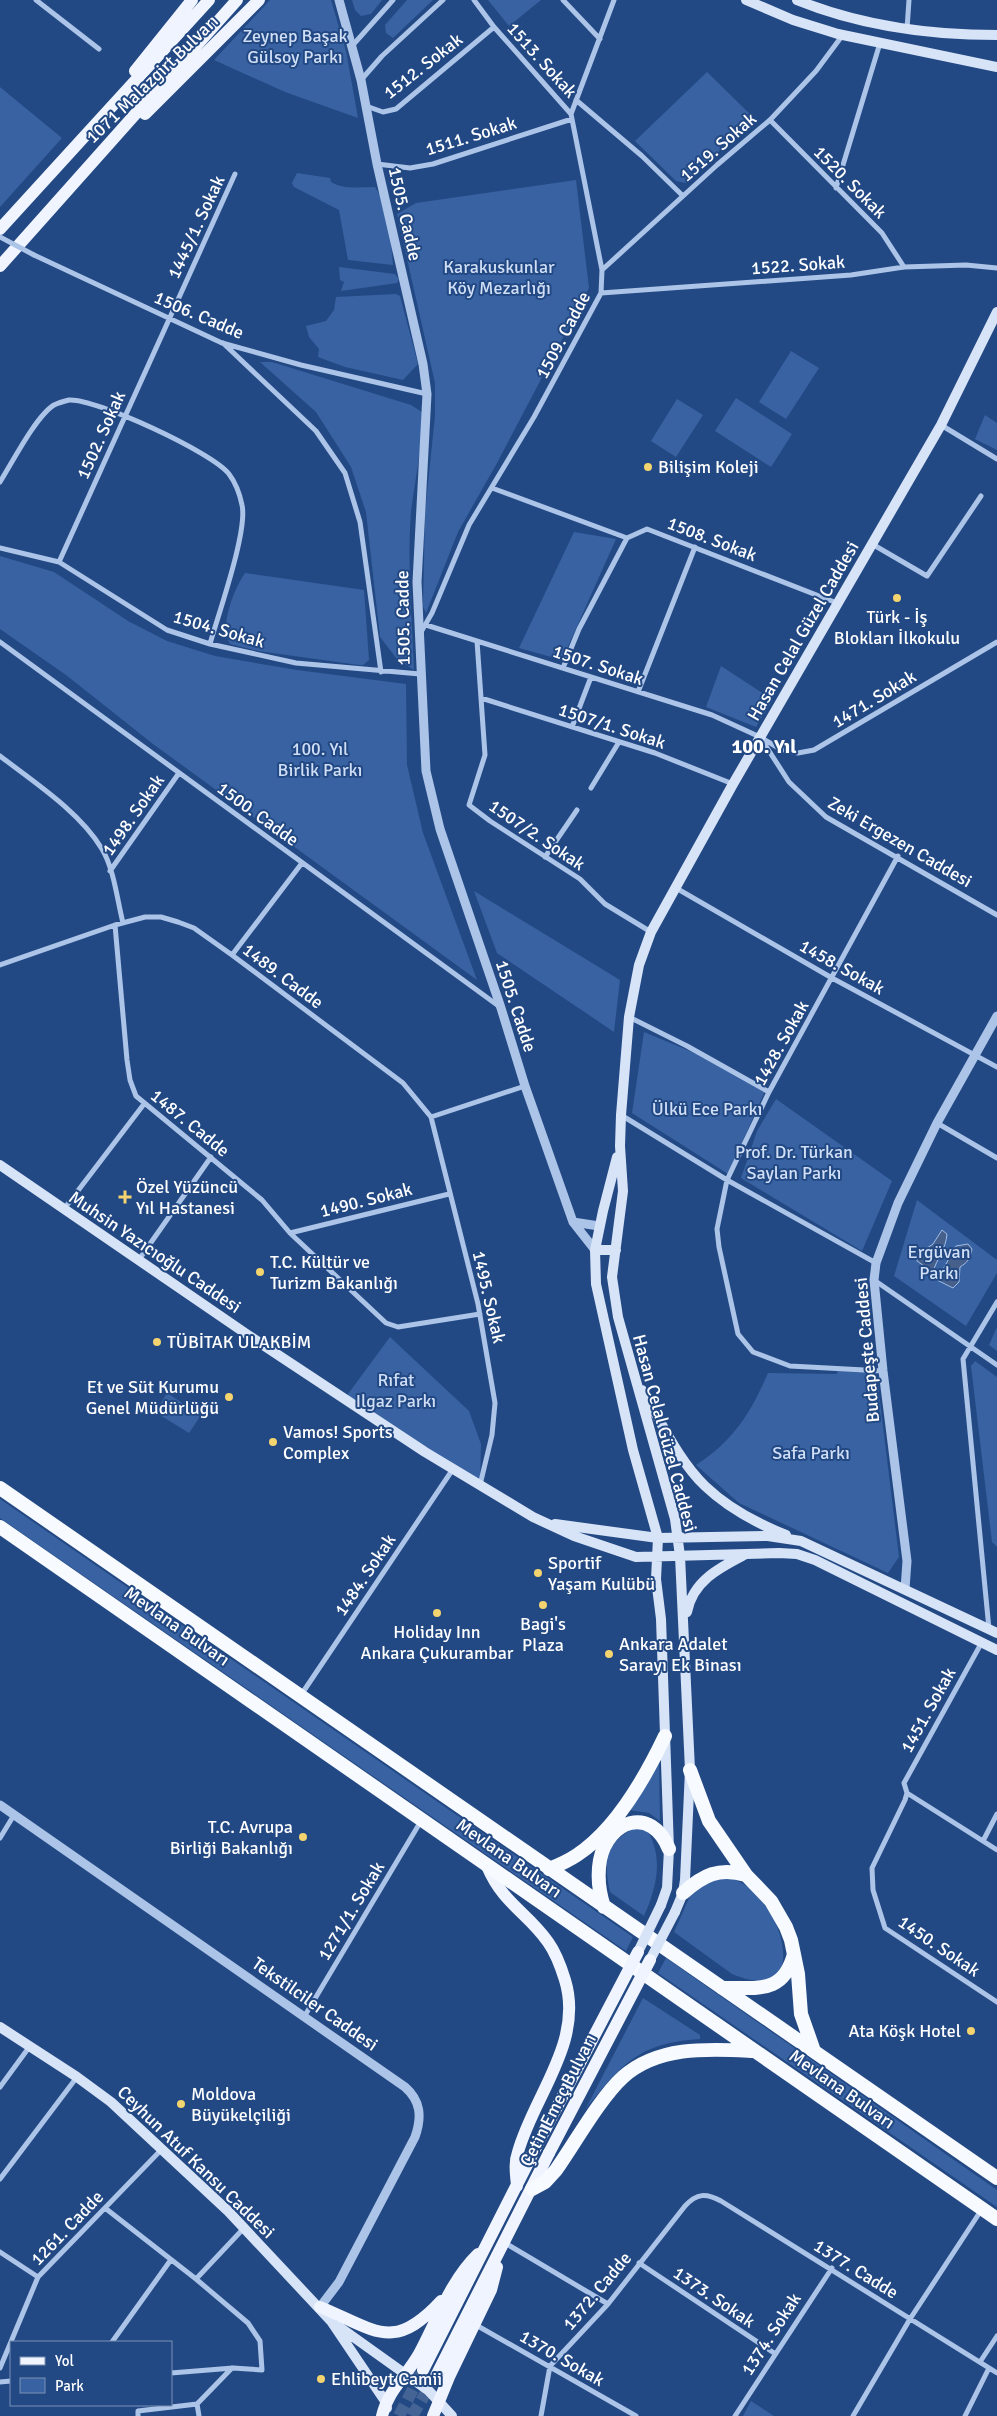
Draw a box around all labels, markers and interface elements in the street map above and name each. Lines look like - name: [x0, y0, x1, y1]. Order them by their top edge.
- street label: 1071 Malazgirt Bulvarı: [81, 10, 223, 148]
- street label: 1513. Sokak: [502, 18, 582, 102]
- park label: Zeynep Başak Gülsoy Parkı: [242, 25, 348, 68]
- street label: 1512. Sokak: [379, 28, 467, 104]
- street label: 1519. Sokak: [675, 108, 761, 186]
- street label: 1511. Sokak: [423, 112, 519, 160]
- street label: 1520. Sokak: [809, 141, 891, 223]
- street label: 1505. Cadde: [384, 165, 426, 263]
- street label: 1445/1. Sokak: [162, 172, 230, 282]
- street label: 1522. Sokak: [750, 251, 846, 279]
- park label: Karakuskunlar Köy Mezarlığı: [443, 256, 555, 299]
- street label: 1506. Cadde: [151, 286, 247, 344]
- street label: 1509. Cadde: [531, 288, 595, 382]
- street label: 1502. Sokak: [72, 388, 130, 482]
- place label: Bilişim Koleji: [658, 456, 759, 478]
- marker: Bilişim Koleji: [642, 461, 654, 473]
- street label: 1508. Sokak: [664, 512, 760, 566]
- street label: Hasan Celal Güzel Caddesi: [743, 537, 863, 725]
- street label: 1505. Cadde: [391, 570, 415, 666]
- marker: Türk - İş Blokları İlkokulu: [891, 592, 903, 604]
- street label: 1504. Sokak: [171, 605, 267, 653]
- place label: Türk - İş Blokları İlkokulu: [834, 606, 960, 649]
- street label: 1507. Sokak: [550, 640, 646, 690]
- street label: 1471. Sokak: [828, 665, 920, 733]
- street label: 1507/1. Sokak: [556, 698, 668, 754]
- district label: 100. Yıl: [731, 734, 797, 759]
- park label: 100. Yıl Birlik Parkı: [278, 738, 362, 781]
- street label: 1498. Sokak: [97, 770, 169, 860]
- street label: 1500. Cadde: [213, 777, 303, 851]
- street label: Zeki Ergezen Caddesi: [824, 792, 976, 892]
- street label: 1507/2. Sokak: [485, 795, 589, 875]
- street label: 1458. Sokak: [796, 935, 888, 999]
- street label: 1489. Cadde: [238, 938, 328, 1014]
- street label: 1505. Cadde: [491, 957, 541, 1055]
- street label: 1428. Sokak: [749, 997, 813, 1089]
- street label: 1487. Cadde: [146, 1084, 234, 1162]
- park label: Ülkü Ece Parkı: [652, 1098, 762, 1120]
- park label: Prof. Dr. Türkan Saylan Parkı: [735, 1141, 853, 1184]
- place label: Özel Yüzüncü Yıl Hastanesi: [136, 1176, 238, 1219]
- street label: 1490. Sokak: [318, 1178, 414, 1222]
- street label: Muhsin Yazıcıoğlu Caddesi: [65, 1186, 245, 1318]
- marker: Özel Yüzüncü Yıl Hastanesi: [118, 1190, 132, 1204]
- park label: Ergüvan Parkı: [907, 1241, 971, 1284]
- street label: 1495. Sokak: [468, 1249, 510, 1345]
- place label: T.C. Kültür ve Turizm Bakanlığı: [270, 1251, 398, 1294]
- marker: T.C. Kültür ve Turizm Bakanlığı: [254, 1266, 266, 1278]
- street label: Budapeşte Caddesi: [850, 1277, 884, 1423]
- place label: TÜBİTAK ULAKBİM: [167, 1331, 311, 1353]
- street label: Hasan Celal Güzel Caddesi: [628, 1332, 702, 1534]
- marker: TÜBİTAK ULAKBİM: [151, 1336, 163, 1348]
- park label: Rıfat Ilgaz Parkı: [356, 1369, 436, 1412]
- place label: Et ve Süt Kurumu Genel Müdürlüğü: [86, 1376, 219, 1419]
- marker: Et ve Süt Kurumu Genel Müdürlüğü: [223, 1391, 235, 1403]
- place label: Vamos! Sports Complex: [283, 1421, 393, 1464]
- marker: Vamos! Sports Complex: [267, 1436, 279, 1448]
- park label: Safa Parkı: [772, 1442, 850, 1464]
- street label: 1484. Sokak: [330, 1530, 400, 1620]
- place label: Sportif Yaşam Kulübü: [548, 1552, 655, 1595]
- marker: Sportif Yaşam Kulübü: [532, 1567, 544, 1579]
- street label: Mevlana Bulvarı: [120, 1581, 234, 1671]
- marker: Bagi's Plaza: [537, 1599, 549, 1611]
- marker: Holiday Inn Ankara Çukurambar: [431, 1607, 443, 1619]
- place label: Bagi's Plaza: [520, 1613, 566, 1656]
- place label: Holiday Inn Ankara Çukurambar: [361, 1621, 514, 1664]
- place label: Ankara Adalet Sarayı Ek Binası: [619, 1633, 742, 1676]
- marker: Ankara Adalet Sarayı Ek Binası: [603, 1648, 615, 1660]
- street label: 1451. Sokak: [896, 1664, 960, 1756]
- street label: Mevlana Bulvarı: [452, 1813, 566, 1903]
- place label: T.C. Avrupa Birliği Bakanlığı: [170, 1816, 293, 1859]
- marker: T.C. Avrupa Birliği Bakanlığı: [297, 1831, 309, 1843]
- street label: 1271/1. Sokak: [313, 1858, 389, 1964]
- street label: 1450. Sokak: [894, 1911, 984, 1981]
- street label: Tekstilciler Caddesi: [248, 1952, 382, 2056]
- place label: Ata Köşk Hotel: [849, 2020, 961, 2042]
- marker: Ata Köşk Hotel: [965, 2025, 977, 2037]
- street label: Çetin Emeç Bulvarı: [515, 2030, 601, 2170]
- street label: Mevlana Bulvarı: [785, 2044, 899, 2134]
- street label: Ceyhun Atuf Kansu Caddesi: [113, 2081, 279, 2243]
- place label: Moldova Büyükelçiliği: [191, 2083, 291, 2126]
- marker: Moldova Büyükelçiliği: [175, 2098, 187, 2110]
- street label: 1261. Cadde: [26, 2186, 108, 2270]
- street label: 1377. Cadde: [810, 2234, 902, 2304]
- street label: 1372. Cadde: [558, 2247, 636, 2335]
- street label: 1373. Sokak: [669, 2262, 759, 2332]
- street label: 1374. Sokak: [736, 2289, 806, 2379]
- street label: 1370. Sokak: [516, 2325, 608, 2391]
- legend: [10, 2341, 172, 2406]
- text: Yol: [55, 2352, 74, 2370]
- place label: Ehlibeyt Camii: [331, 2368, 442, 2390]
- marker: Ehlibeyt Camii: [315, 2373, 327, 2385]
- text: Park: [55, 2377, 84, 2395]

